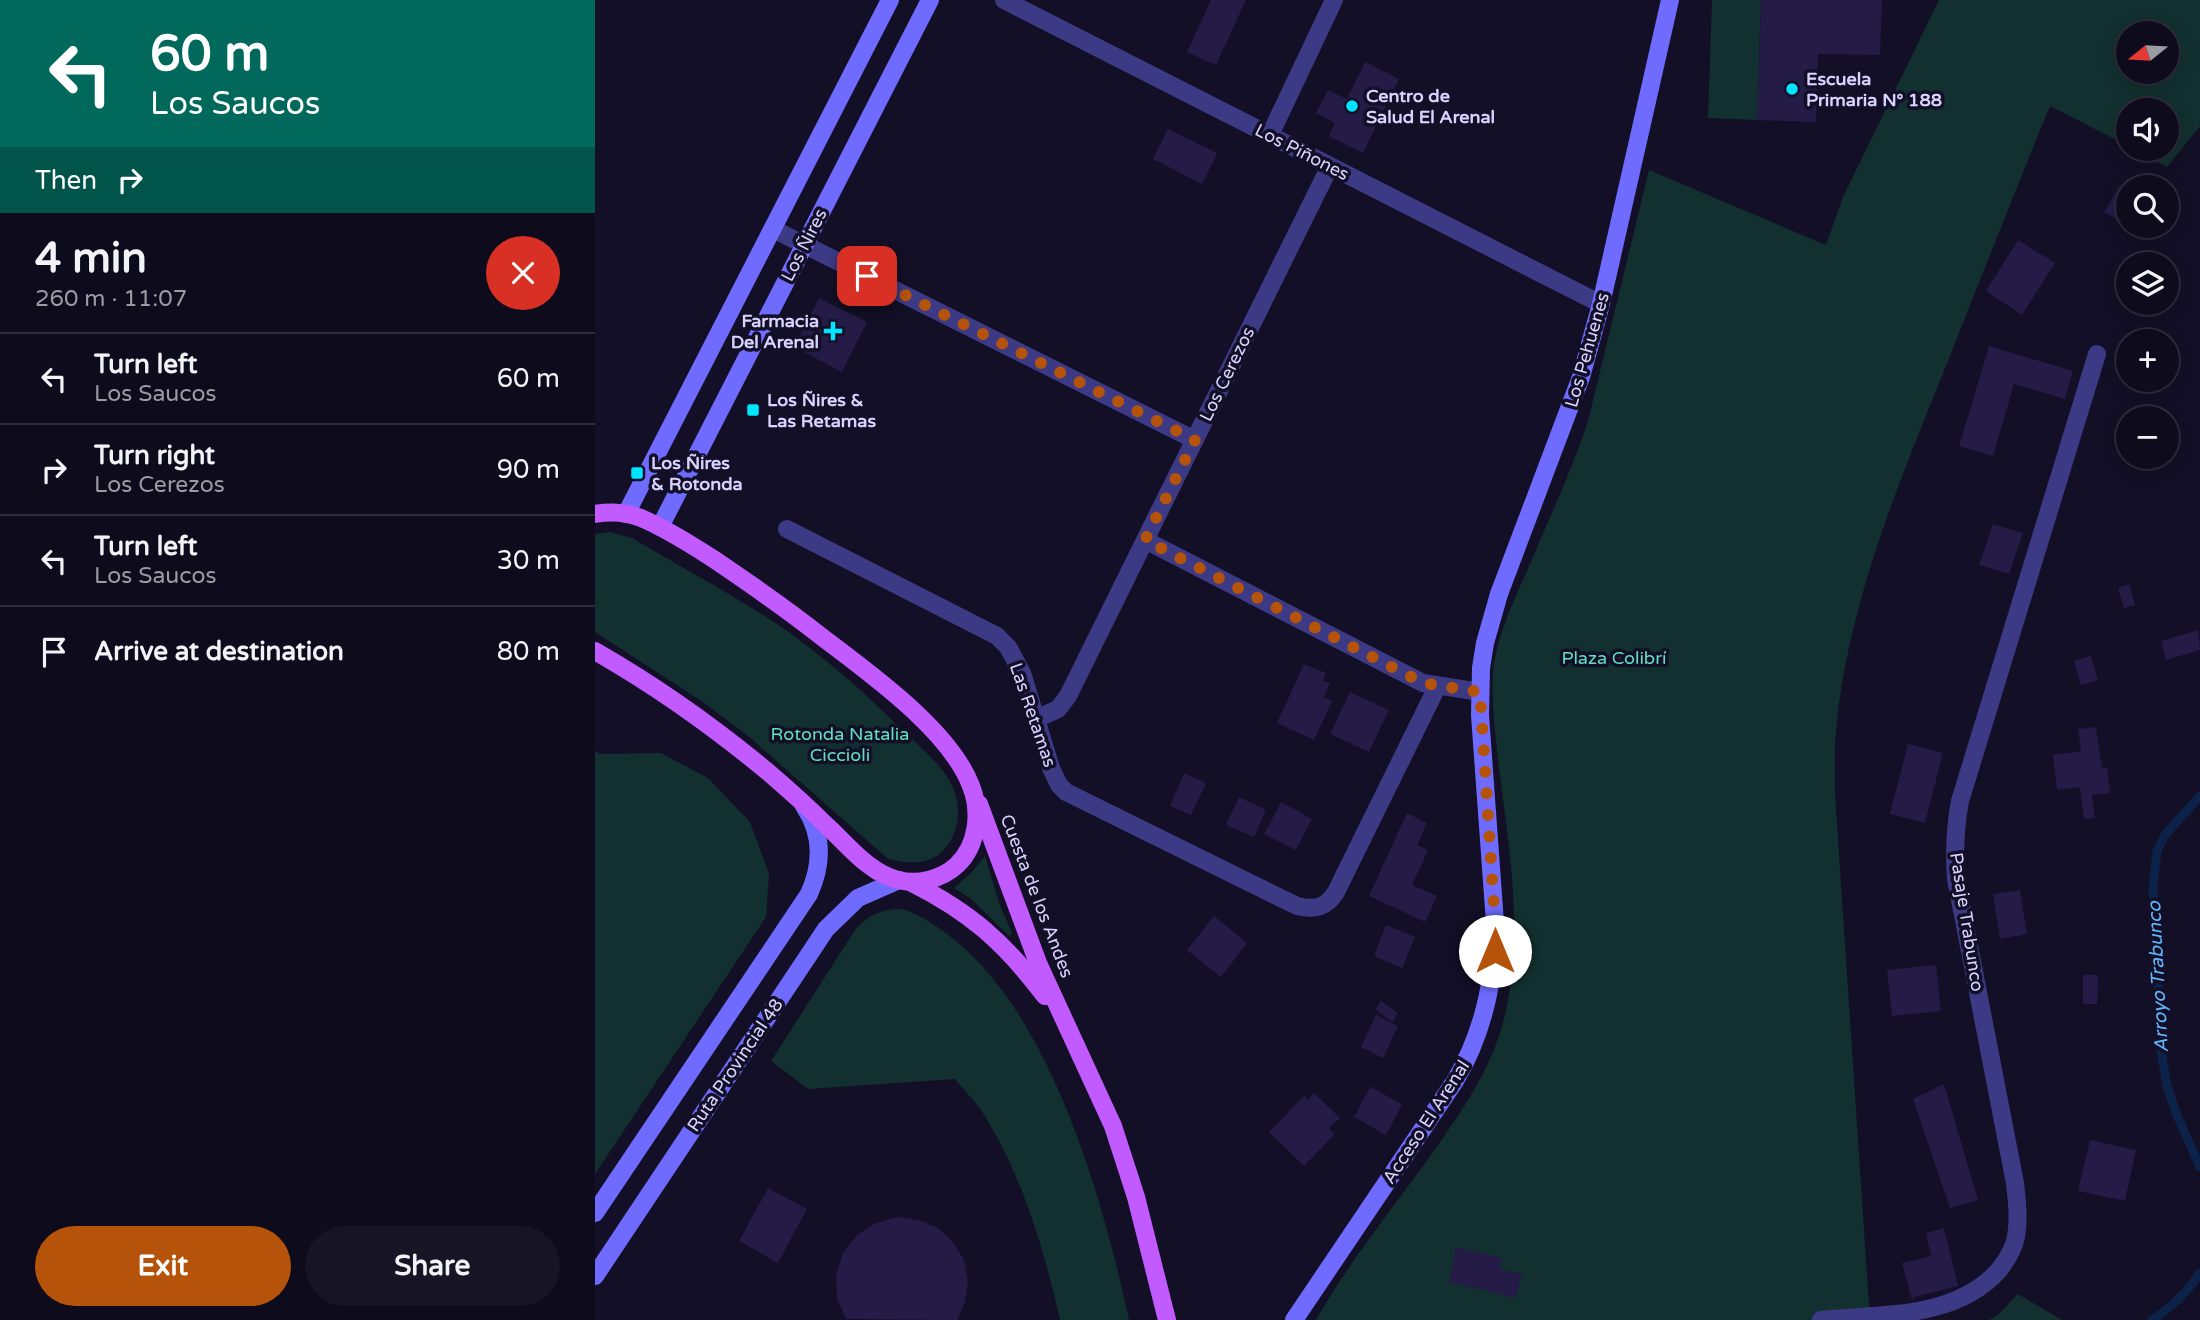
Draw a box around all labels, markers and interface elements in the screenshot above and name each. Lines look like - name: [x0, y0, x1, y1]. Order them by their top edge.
- north arrow: [2116, 21, 2179, 84]
- map controls: [2116, 21, 2179, 469]
- text: 60 m: [150, 25, 269, 84]
- icon: left: [35, 28, 126, 119]
- place label: Escuela Primaria N° 188: [1806, 68, 1942, 111]
- marker: Escuela Primaria N° 188: [1784, 81, 1800, 97]
- text: Los Saucos: [150, 85, 320, 123]
- place label: Centro de Salud El Arenal: [1366, 85, 1495, 128]
- marker: Centro de Salud El Arenal: [1344, 98, 1360, 114]
- button: sound: [2116, 98, 2179, 161]
- street label: Los Piñones: [1251, 119, 1353, 185]
- icon: right: [111, 161, 149, 199]
- text: Then: [35, 165, 97, 196]
- button: search: [2116, 175, 2179, 238]
- street label: Los Ñires: [776, 205, 832, 285]
- text: 4 min: [35, 233, 147, 284]
- button: close: [486, 236, 560, 310]
- pin: [837, 246, 897, 306]
- button: layers: [2116, 252, 2179, 315]
- icon: arrive: [848, 257, 886, 295]
- text: 260 m · 11:07: [35, 285, 187, 313]
- street label: Los Pehuenes: [1560, 290, 1614, 410]
- place label: Farmacia Del Arenal: [731, 310, 819, 353]
- marker: Farmacia Del Arenal: [825, 323, 841, 339]
- street label: Los Cerezos: [1195, 323, 1259, 425]
- button: +: [2116, 329, 2179, 392]
- text: Turn left: [94, 349, 197, 380]
- icon: left: [35, 360, 73, 398]
- text: 60 m: [497, 363, 560, 394]
- text: Los Saucos: [94, 380, 216, 408]
- place label: Los Ñires & Las Retamas: [767, 389, 876, 432]
- marker: Los Ñires & Las Retamas: [745, 402, 761, 418]
- button: −: [2116, 406, 2179, 469]
- text: Turn right: [94, 440, 215, 471]
- icon: right: [35, 451, 73, 489]
- place label: Los Ñires & Rotonda: [651, 452, 743, 495]
- text: 90 m: [497, 454, 560, 485]
- marker: Los Ñires & Rotonda: [629, 465, 645, 481]
- text: Los Cerezos: [94, 471, 225, 499]
- text: Turn left: [94, 531, 197, 562]
- icon: left: [35, 542, 73, 580]
- text: 30 m: [497, 545, 560, 576]
- text: Los Saucos: [94, 562, 216, 590]
- icon: arrive: [35, 633, 73, 671]
- text: Arrive at destination: [94, 636, 344, 667]
- text: 80 m: [497, 636, 560, 667]
- park label: Plaza Colibrí: [1561, 647, 1667, 669]
- street label: Las Retamas: [1005, 660, 1061, 770]
- park label: Rotonda Natalia Ciccioli: [771, 723, 909, 766]
- street label: Cuesta de los Andes: [996, 811, 1078, 981]
- street label: Pasaje Trabunco: [1945, 851, 1989, 993]
- water label: Arroyo Trabunco: [2143, 899, 2173, 1053]
- position arrow: [1458, 914, 1532, 988]
- street label: Ruta Provincial 48: [682, 994, 788, 1136]
- street label: Acceso El Arenal: [1378, 1056, 1474, 1188]
- button: Exit: [35, 1226, 291, 1306]
- button: Share: [305, 1226, 560, 1306]

